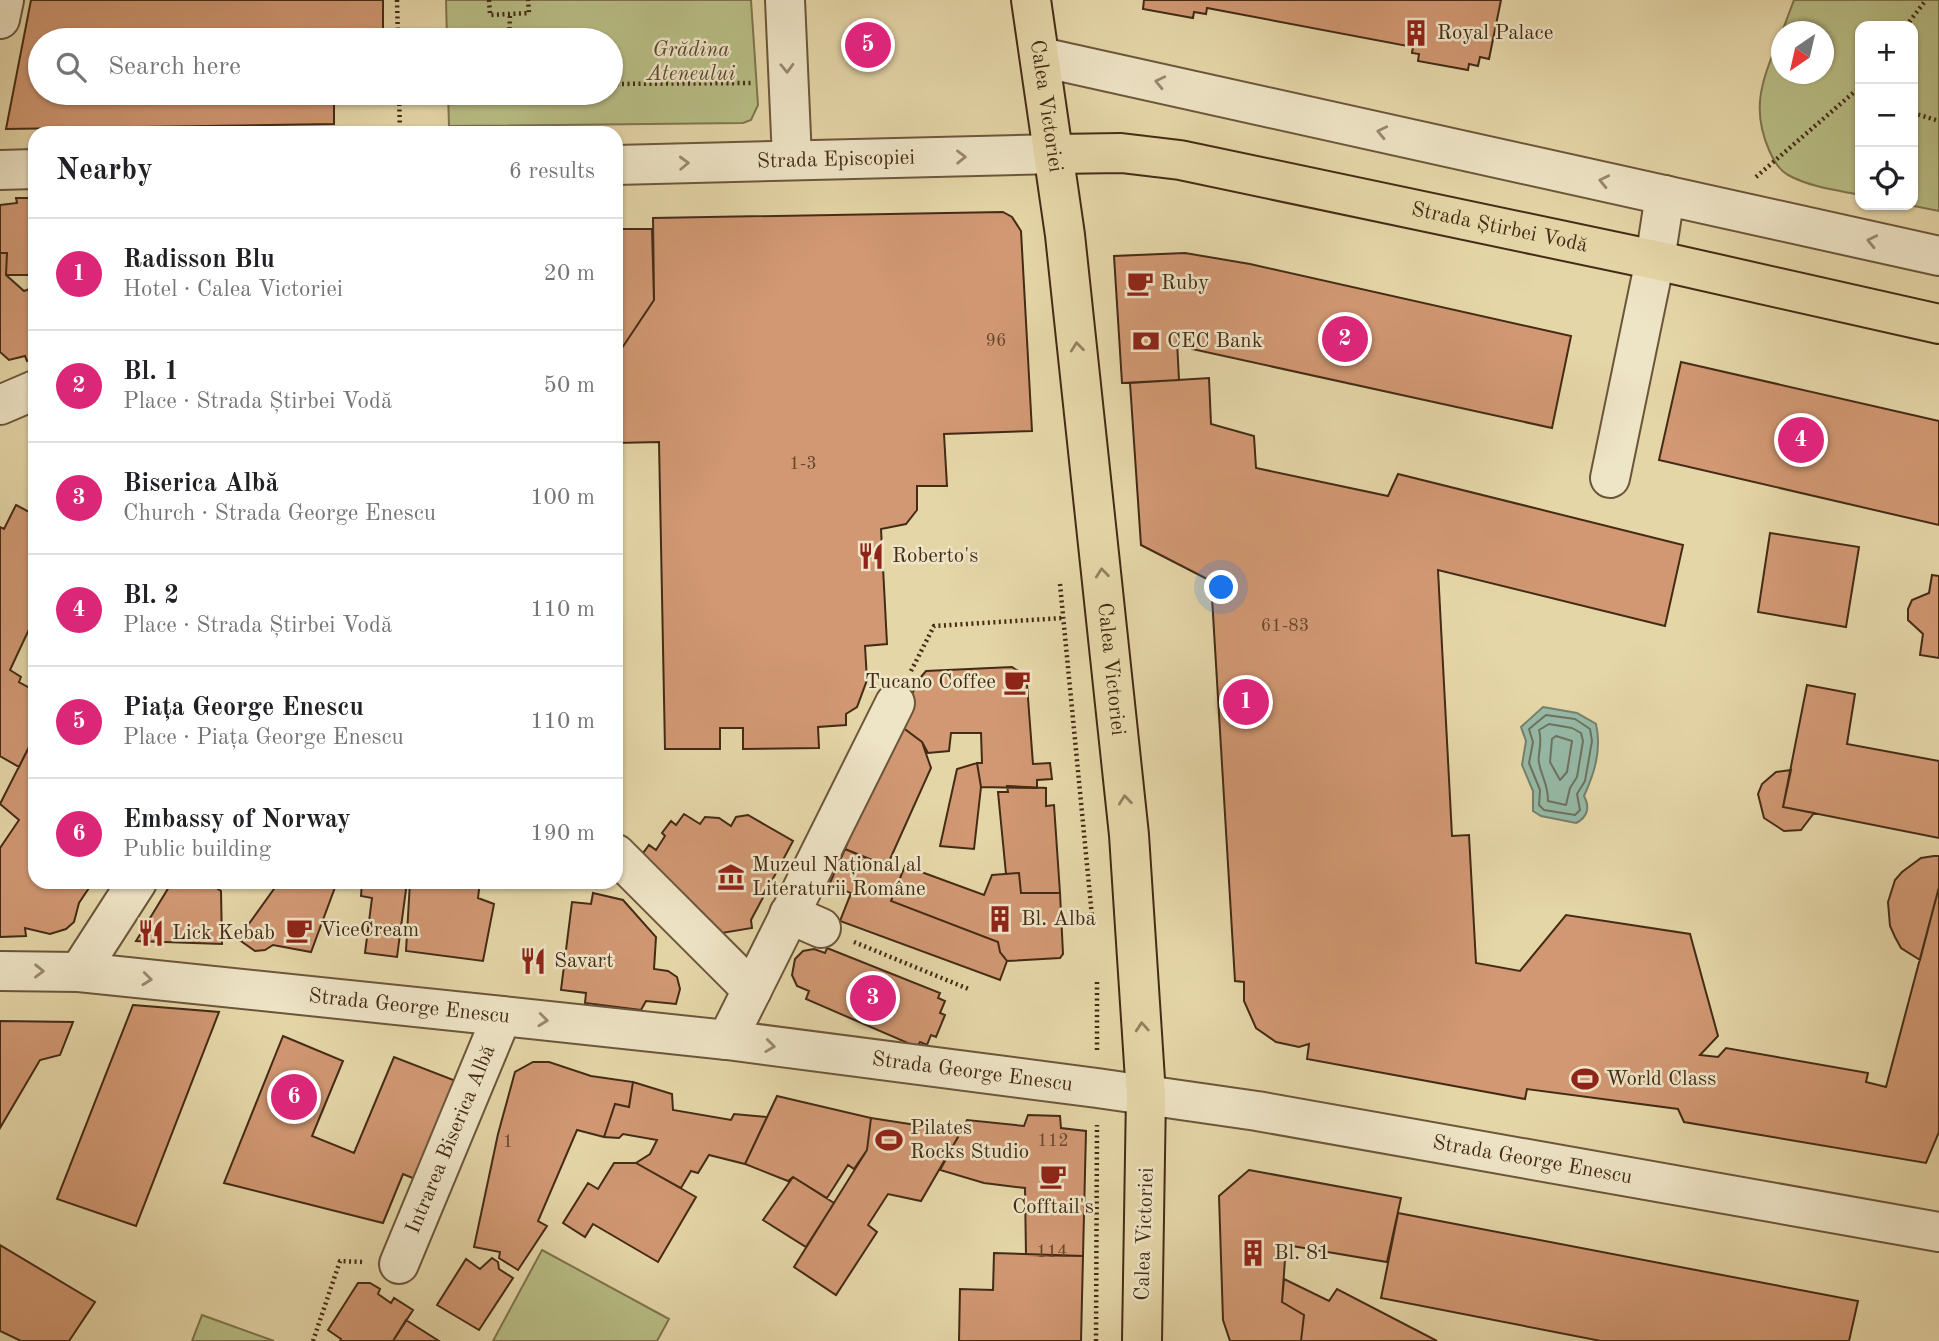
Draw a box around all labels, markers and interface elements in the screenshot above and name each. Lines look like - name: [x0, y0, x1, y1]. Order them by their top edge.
- building icon: Royal Palace: [1401, 18, 1431, 48]
- pin: 5: [845, 19, 891, 71]
- north arrow: [1771, 21, 1834, 84]
- map controls: [1855, 21, 1918, 210]
- button: +: [1855, 21, 1918, 84]
- place label: Royal Palace: [1437, 23, 1553, 44]
- search box: [28, 28, 623, 105]
- street label: Calea Victoriei: [1026, 38, 1066, 174]
- park label: Grădina Ateneului: [646, 40, 735, 85]
- icon: search: [52, 48, 90, 86]
- text: Search here: [108, 54, 241, 80]
- one-way arrow: [780, 63, 795, 74]
- one-way arrow: [1154, 76, 1166, 91]
- button: −: [1855, 84, 1918, 147]
- one-way arrow: [1376, 126, 1388, 140]
- street label: Strada Episcopiei: [757, 147, 915, 172]
- button: locate: [1855, 147, 1918, 210]
- one-way arrow: [956, 149, 966, 165]
- one-way arrow: [679, 155, 690, 170]
- text: Nearby: [56, 156, 153, 186]
- text: 6 results: [509, 160, 595, 183]
- one-way arrow: [1598, 175, 1610, 190]
- street label: Strada Știrbei Vodă: [1410, 199, 1589, 256]
- one-way arrow: [1866, 235, 1878, 249]
- text: Radisson Blu: [123, 247, 275, 273]
- text: 1: [72, 262, 86, 285]
- text: 20 m: [544, 262, 595, 285]
- cafe icon: Ruby: [1125, 268, 1155, 298]
- place label: Ruby: [1161, 273, 1209, 294]
- text: Hotel · Calea Victoriei: [123, 278, 343, 301]
- pin: 2: [1322, 313, 1368, 365]
- bank icon: CEC Bank: [1131, 326, 1161, 356]
- place label: CEC Bank: [1167, 331, 1263, 352]
- house number: 96: [986, 332, 1006, 350]
- one-way arrow: [1070, 341, 1085, 353]
- text: Bl. 1: [123, 359, 179, 385]
- text: 2: [72, 374, 86, 397]
- text: 50 m: [544, 374, 595, 397]
- text: Place · Strada Știrbei Vodă: [123, 390, 392, 413]
- pin: 4: [1778, 414, 1824, 466]
- house number: 1-3: [789, 455, 817, 473]
- text: Biserica Albă: [123, 471, 279, 497]
- text: 3: [72, 486, 86, 509]
- text: 100 m: [530, 486, 595, 509]
- text: Church · Strada George Enescu: [123, 502, 436, 525]
- restaurant icon: Roberto's: [856, 541, 886, 571]
- place label: Roberto's: [892, 546, 978, 567]
- one-way arrow: [1095, 568, 1110, 579]
- your location: [1204, 570, 1238, 604]
- text: Bl. 2: [123, 583, 179, 609]
- text: 4: [72, 598, 86, 621]
- text: 110 m: [530, 598, 595, 621]
- street label: Calea Victoriei: [1094, 602, 1129, 737]
- text: Place · Strada Știrbei Vodă: [123, 614, 392, 637]
- house number: 61-83: [1261, 617, 1309, 635]
- cafe icon: Tucano Coffee: [1002, 667, 1032, 697]
- place label: Tucano Coffee: [865, 672, 996, 693]
- pin: 1: [1223, 676, 1269, 728]
- text: Piața George Enescu: [123, 695, 364, 721]
- text: 5: [72, 710, 86, 733]
- text: 110 m: [530, 710, 595, 733]
- text: Place · Piața George Enescu: [123, 726, 404, 749]
- one-way arrow: [1118, 794, 1133, 805]
- text: Embassy of Norway: [123, 807, 351, 833]
- text: 6: [72, 822, 86, 845]
- text: 190 m: [530, 822, 595, 845]
- text: Public building: [123, 838, 271, 861]
- place label: Muzeul Național al Literaturii Române: [752, 855, 926, 900]
- museum icon: Muzeul Național al Literaturii Române: [716, 862, 746, 892]
- building icon: Bl. Alba: [985, 904, 1015, 934]
- place label: Bl. Alba: [1021, 909, 1096, 930]
- cafe icon: ViceCream: [284, 915, 314, 945]
- restaurant icon: Lick Kebab: [136, 918, 166, 948]
- place label: ViceCream: [320, 920, 419, 941]
- place label: Lick Kebab: [172, 923, 275, 944]
- restaurant icon: Savart: [518, 946, 548, 976]
- place label: Savart: [554, 951, 614, 972]
- one-way arrow: [34, 964, 45, 979]
- one-way arrow: [141, 971, 152, 986]
- pin: 3: [850, 972, 896, 1024]
- street label: Strada George Enescu: [307, 985, 511, 1027]
- one-way arrow: [538, 1012, 549, 1027]
- one-way arrow: [1134, 1021, 1149, 1032]
- one-way arrow: [764, 1038, 775, 1053]
- street label: Intrarea Biserica Albă: [402, 1042, 499, 1237]
- street label: Strada George Enescu: [871, 1048, 1074, 1095]
- sports icon: World Class: [1570, 1064, 1600, 1094]
- place label: World Class: [1606, 1069, 1716, 1090]
- pin: 6: [271, 1071, 317, 1123]
- place label: Pilates Rocks Studio: [910, 1118, 1029, 1163]
- sports icon: Pilates Rocks Studio: [874, 1125, 904, 1155]
- house number: 112: [1037, 1132, 1069, 1150]
- street label: Strada George Enescu: [1431, 1132, 1634, 1188]
- house number: 1: [503, 1133, 513, 1151]
- cafe icon: Cofftail's: [1038, 1161, 1068, 1191]
- street label: Calea Victoriei: [1132, 1167, 1158, 1301]
- place label: Cofftail's: [1012, 1197, 1094, 1218]
- building icon: Bl. 81: [1238, 1238, 1268, 1268]
- house number: 114: [1036, 1243, 1068, 1261]
- place label: Bl. 81: [1274, 1243, 1330, 1264]

